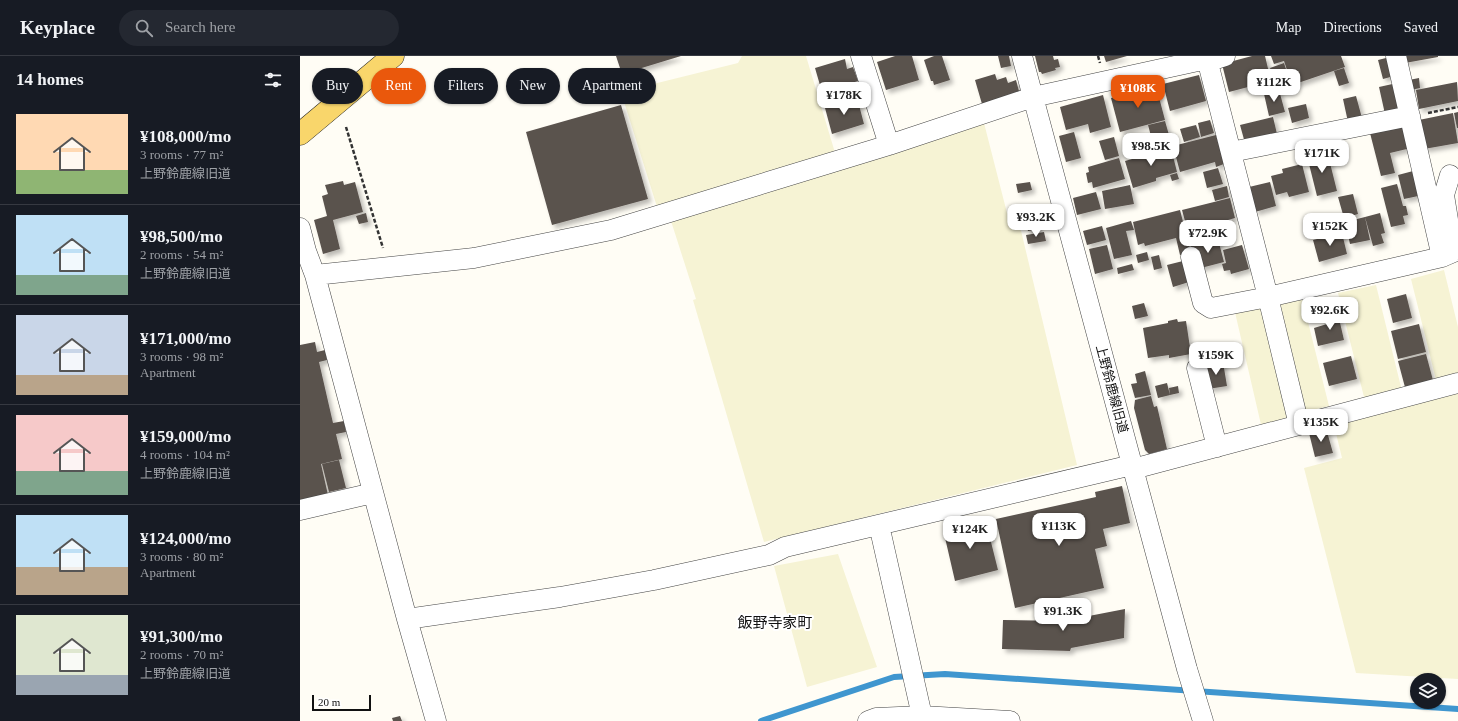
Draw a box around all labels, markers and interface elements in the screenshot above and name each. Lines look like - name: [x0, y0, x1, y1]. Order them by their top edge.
- search box: [119, 10, 399, 46]
- text: Keyplace: [20, 17, 95, 38]
- icon: search: [133, 17, 155, 39]
- text: Search here: [165, 19, 235, 35]
- text: Map: [1276, 20, 1301, 35]
- text: Directions: [1323, 20, 1382, 35]
- text: Saved: [1404, 20, 1438, 35]
- chip: Buy: [312, 68, 363, 104]
- chip: Rent: [371, 68, 426, 104]
- chip: Filters: [434, 68, 498, 104]
- chip: New: [506, 68, 560, 104]
- chip: Apartment: [568, 68, 656, 104]
- icon: filters: [262, 69, 284, 91]
- pin: ¥112K: [1246, 69, 1302, 103]
- text: 14 homes: [16, 70, 84, 89]
- text: ¥112K: [1256, 74, 1292, 89]
- pin: ¥108K: [1110, 75, 1166, 109]
- text: ¥108K: [1120, 80, 1156, 95]
- pin: ¥178K: [816, 82, 872, 116]
- text: ¥178K: [826, 87, 862, 102]
- text: ¥108,000/mo: [140, 127, 231, 146]
- icon: home: [48, 130, 96, 178]
- pin: ¥98.5K: [1118, 133, 1184, 167]
- text: ¥98.5K: [1131, 138, 1171, 153]
- pin: ¥171K: [1294, 140, 1350, 174]
- text: ¥171K: [1304, 145, 1340, 160]
- text: 3 rooms · 77 m²: [140, 147, 223, 162]
- text: 上野鈴鹿線旧道: [140, 166, 231, 181]
- pin: ¥93.2K: [1003, 204, 1069, 238]
- text: ¥93.2K: [1016, 209, 1056, 224]
- pin: ¥152K: [1302, 213, 1358, 247]
- text: ¥152K: [1312, 218, 1348, 233]
- pin: ¥72.9K: [1175, 220, 1241, 254]
- text: ¥72.9K: [1188, 225, 1228, 240]
- text: ¥98,500/mo: [140, 227, 223, 246]
- icon: home: [48, 231, 96, 279]
- text: 2 rooms · 54 m²: [140, 247, 223, 262]
- text: 上野鈴鹿線旧道: [140, 266, 231, 281]
- pin: ¥92.6K: [1297, 297, 1363, 331]
- text: ¥92.6K: [1310, 302, 1350, 317]
- text: ¥171,000/mo: [140, 329, 231, 348]
- icon: home: [48, 331, 96, 379]
- pin: ¥159K: [1188, 342, 1244, 376]
- street label: 上野鈴鹿線旧道: [1093, 343, 1131, 435]
- text: ¥159K: [1198, 347, 1234, 362]
- text: 3 rooms · 98 m²: [140, 349, 223, 364]
- text: Apartment: [140, 365, 196, 380]
- pin: ¥135K: [1293, 409, 1349, 443]
- text: ¥135K: [1303, 414, 1339, 429]
- text: ¥159,000/mo: [140, 427, 231, 446]
- icon: home: [48, 431, 96, 479]
- text: 4 rooms · 104 m²: [140, 447, 230, 462]
- text: 上野鈴鹿線旧道: [140, 466, 231, 481]
- pin: ¥113K: [1031, 513, 1087, 547]
- pin: ¥124K: [942, 516, 998, 550]
- text: ¥113K: [1041, 518, 1077, 533]
- text: ¥124K: [952, 521, 988, 536]
- text: ¥124,000/mo: [140, 529, 231, 548]
- icon: home: [48, 531, 96, 579]
- text: 3 rooms · 80 m²: [140, 549, 223, 564]
- text: Apartment: [140, 565, 196, 580]
- pin: ¥91.3K: [1030, 598, 1096, 632]
- text: ¥91.3K: [1043, 603, 1083, 618]
- district label: 飯野寺家町: [737, 615, 813, 631]
- text: ¥91,300/mo: [140, 627, 223, 646]
- icon: home: [48, 631, 96, 679]
- text: 2 rooms · 70 m²: [140, 647, 223, 662]
- text: 上野鈴鹿線旧道: [140, 666, 231, 681]
- map controls: [1410, 673, 1446, 709]
- button: layers: [1410, 673, 1446, 709]
- scale bar: [312, 693, 371, 712]
- text: 20 m: [318, 696, 340, 708]

